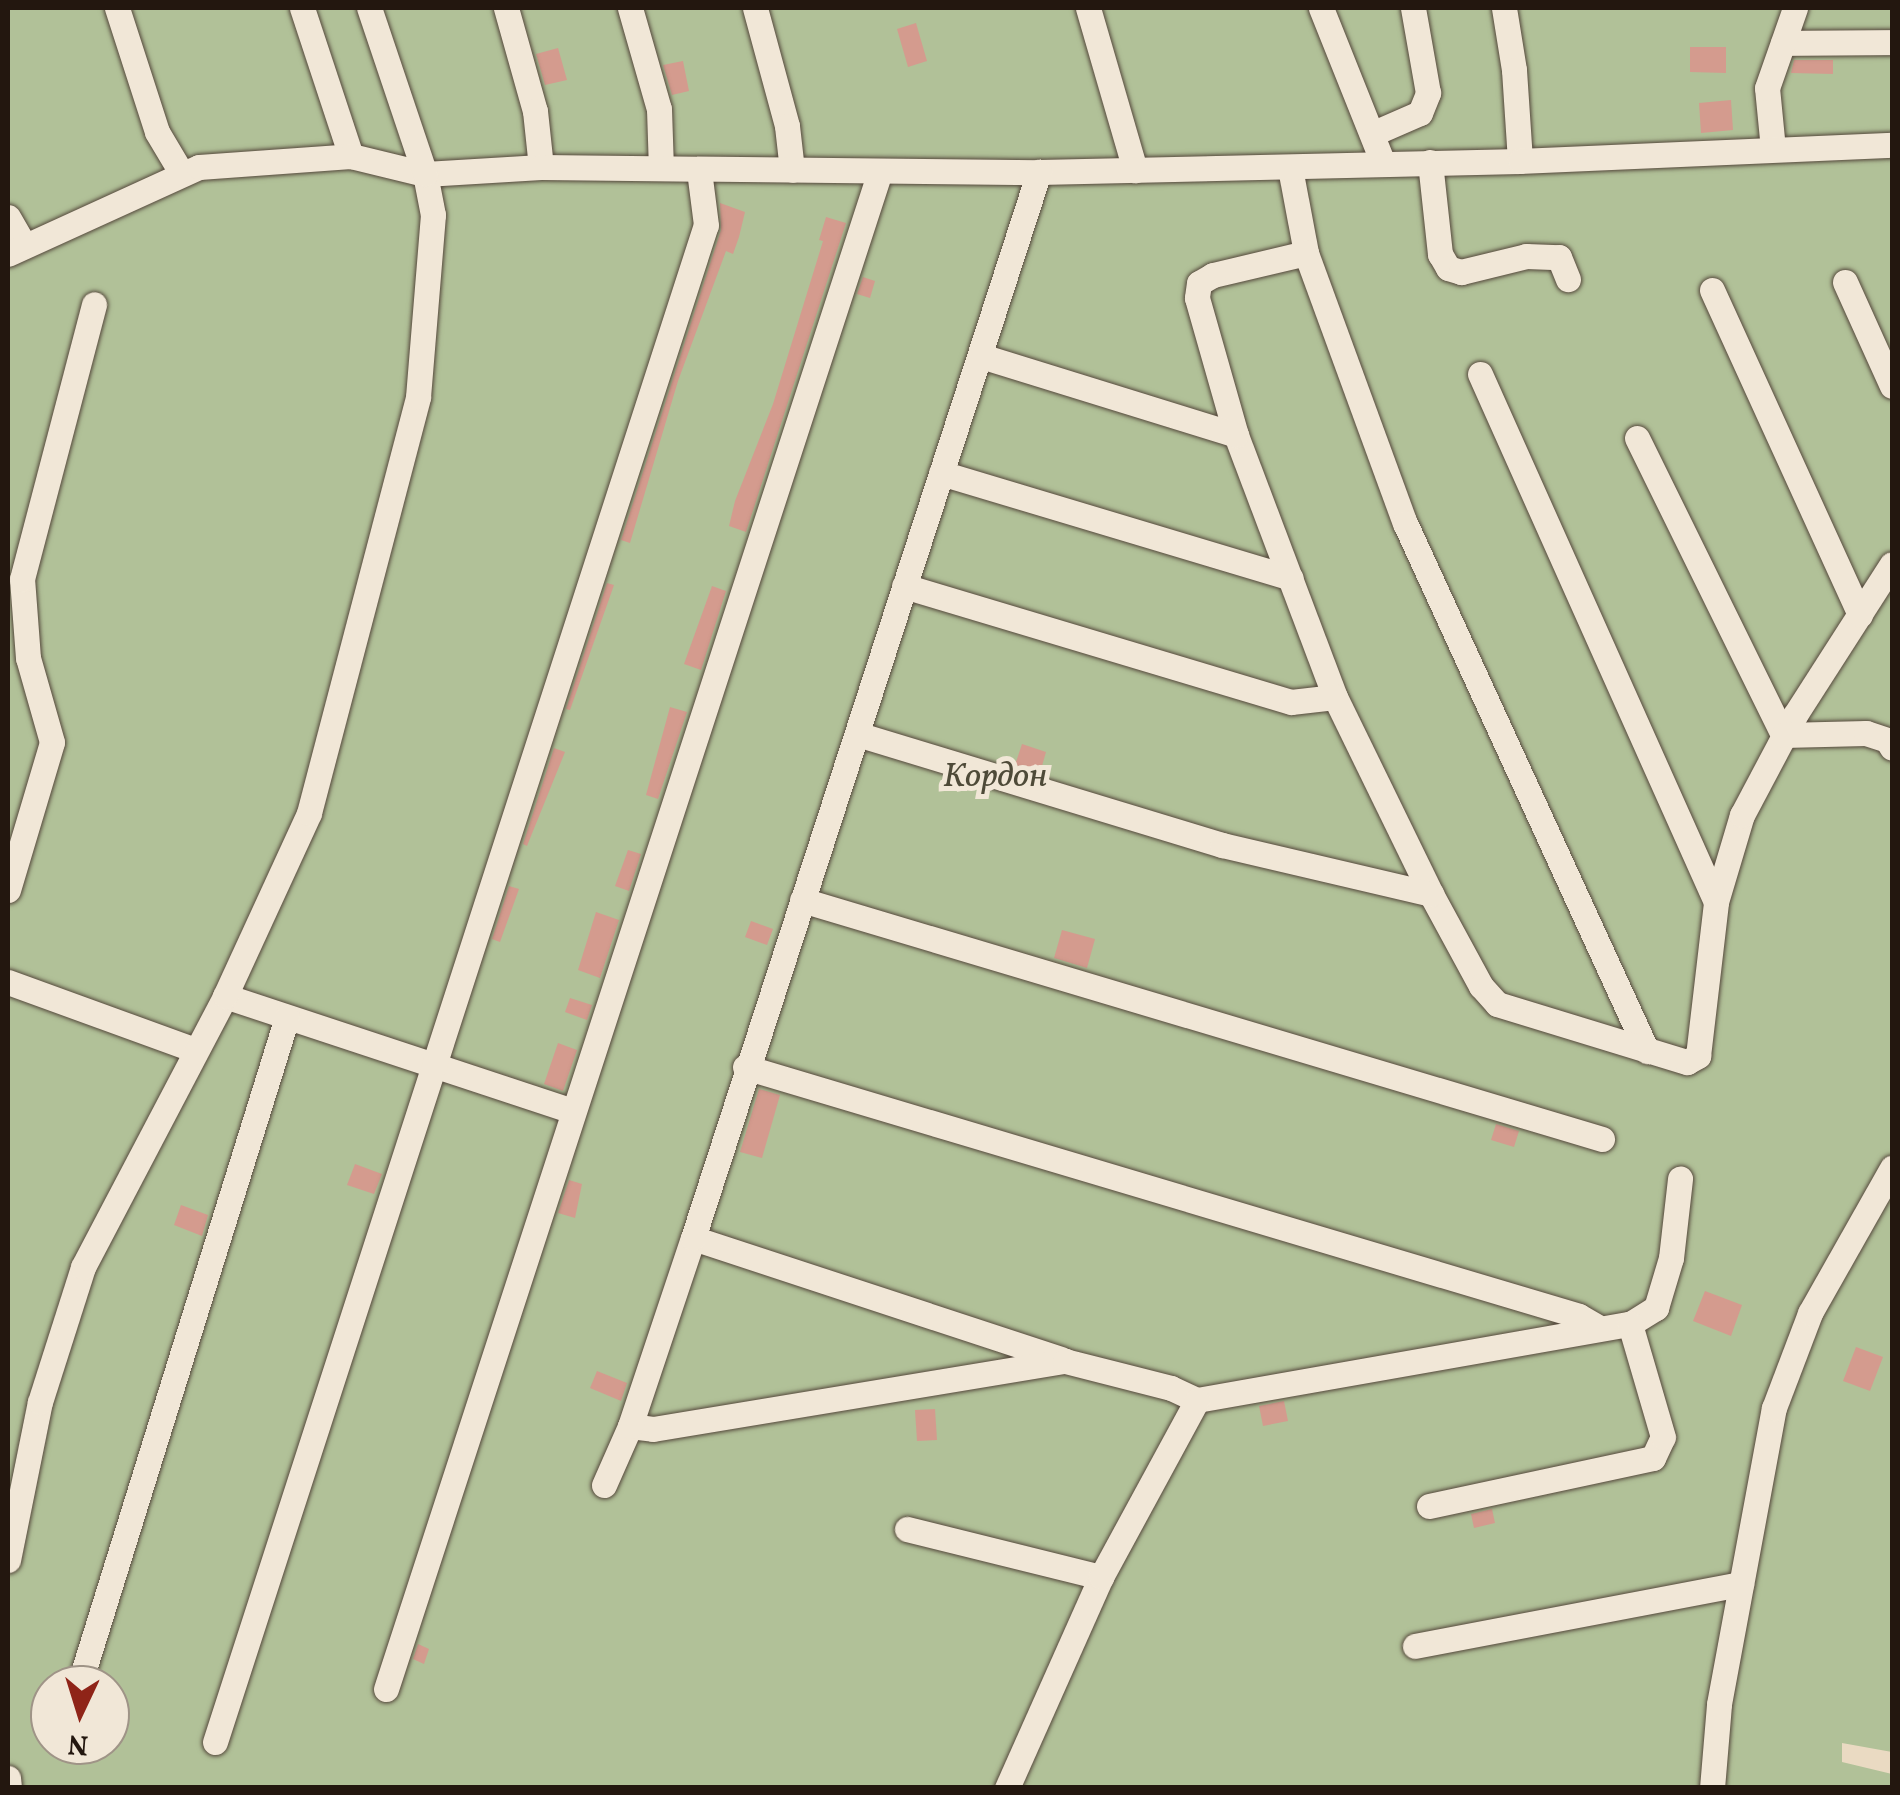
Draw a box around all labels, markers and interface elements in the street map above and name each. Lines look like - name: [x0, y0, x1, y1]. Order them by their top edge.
- park label: Кордон: [943, 756, 1047, 798]
- north arrow: [30, 1665, 130, 1765]
- text: N: [67, 1723, 90, 1764]

